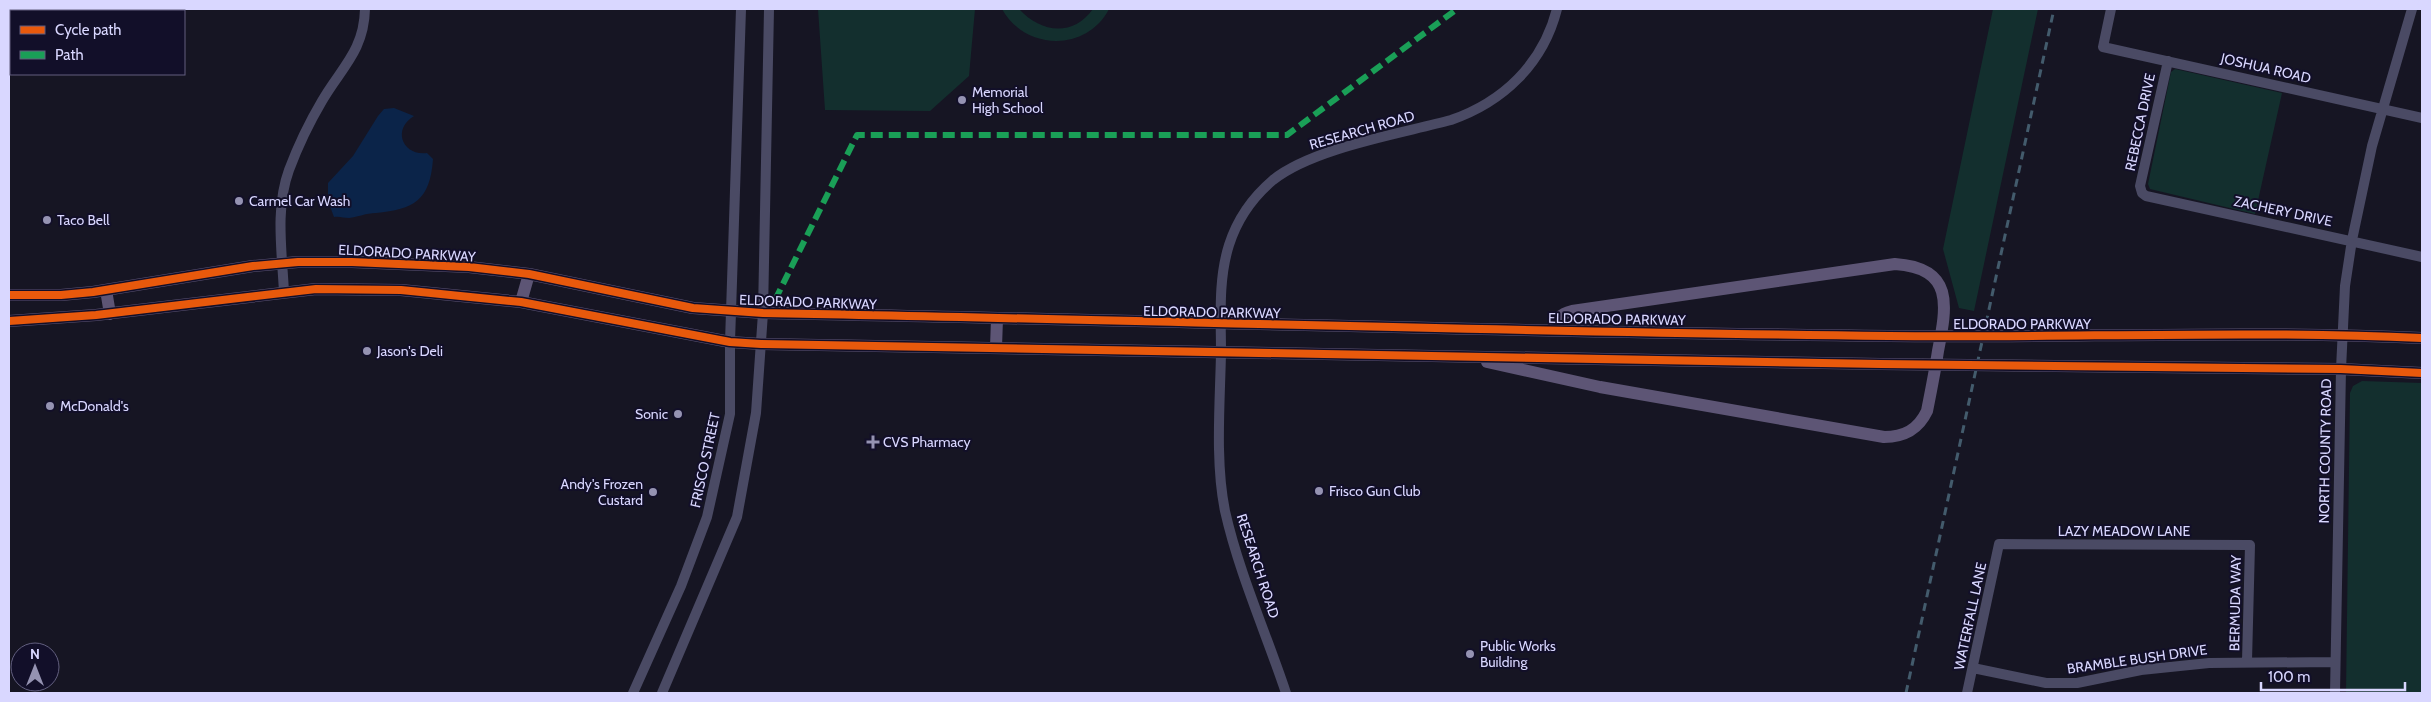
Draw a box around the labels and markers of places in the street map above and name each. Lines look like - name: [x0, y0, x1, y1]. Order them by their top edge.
- place label: Memorial High School: [972, 83, 1044, 117]
- marker: Memorial High School: [956, 94, 968, 106]
- place label: Carmel Car Wash: [249, 192, 350, 210]
- marker: Carmel Car Wash: [233, 195, 245, 207]
- place label: Taco Bell: [57, 211, 110, 229]
- marker: Taco Bell: [41, 214, 53, 226]
- place label: Jason's Deli: [376, 342, 443, 360]
- marker: Jason's Deli: [361, 345, 373, 357]
- place label: McDonald's: [60, 397, 129, 415]
- marker: McDonald's: [44, 400, 56, 412]
- place label: Sonic: [635, 405, 668, 423]
- marker: Sonic: [672, 408, 684, 420]
- place label: CVS Pharmacy: [883, 433, 971, 451]
- marker: CVS Pharmacy: [867, 436, 879, 448]
- place label: Andy's Frozen Custard: [561, 475, 643, 509]
- place label: Frisco Gun Club: [1329, 482, 1421, 500]
- marker: Frisco Gun Club: [1313, 485, 1325, 497]
- marker: Andy's Frozen Custard: [647, 486, 659, 498]
- place label: Public Works Building: [1480, 637, 1556, 671]
- marker: Public Works Building: [1464, 648, 1476, 660]

